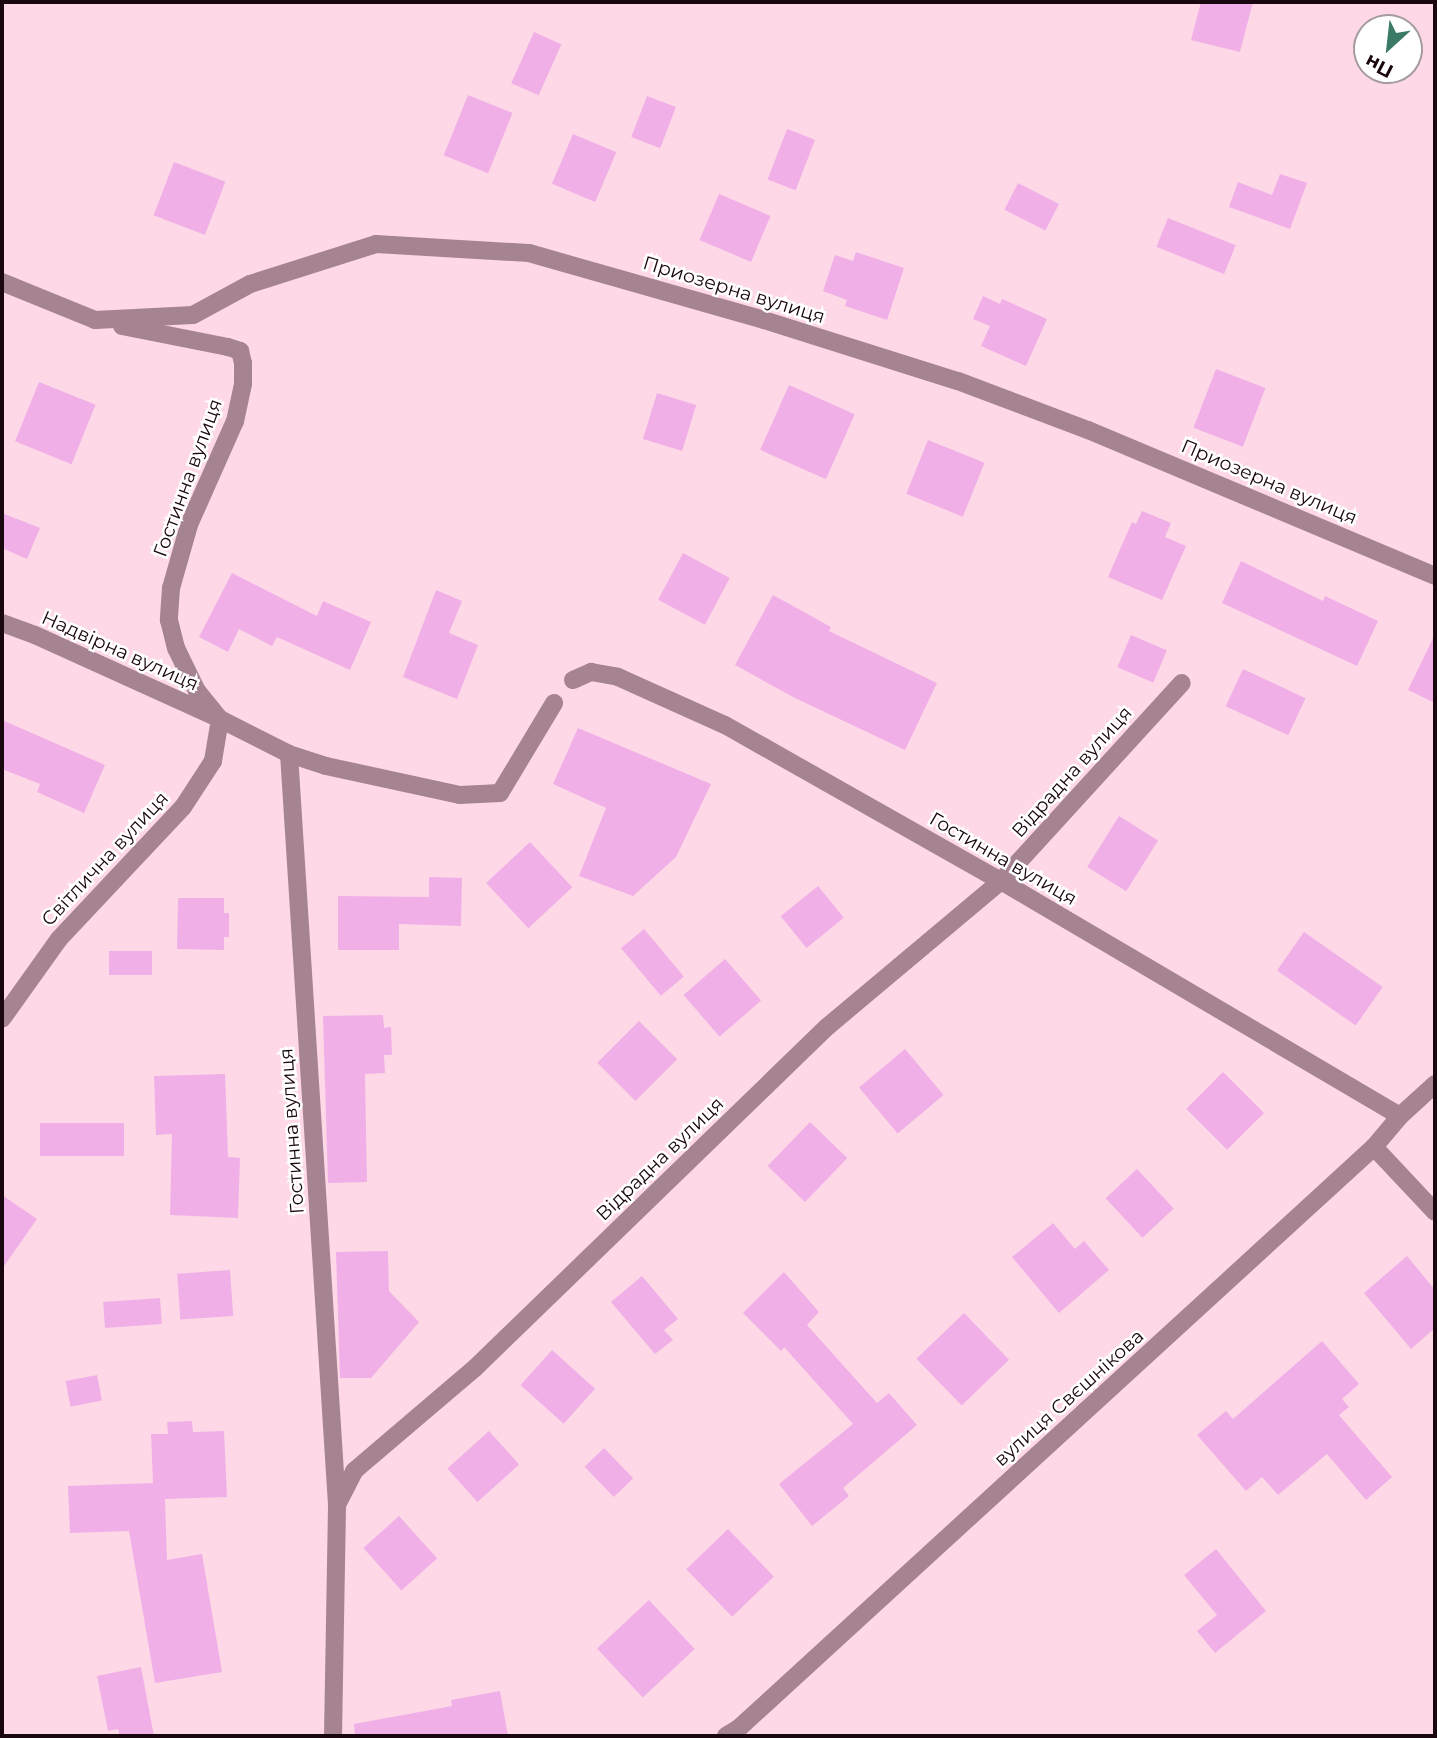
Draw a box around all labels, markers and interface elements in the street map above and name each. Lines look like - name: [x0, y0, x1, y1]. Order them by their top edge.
- north arrow: [1353, 14, 1423, 84]
- text: Пн: [1361, 50, 1397, 83]
- street label: Приозерна вулиця: [640, 251, 828, 329]
- street label: Гостинна вулиця: [149, 396, 227, 560]
- street label: Приозерна вулиця: [1178, 435, 1360, 529]
- street label: Надвірна вулиця: [38, 606, 202, 696]
- street label: Відрадна вулиця: [1007, 702, 1137, 842]
- street label: Світлична вулиця: [37, 787, 173, 931]
- street label: Гостинна вулиця: [925, 808, 1081, 910]
- street label: Гостинна вулиця: [275, 1047, 309, 1215]
- street label: Відрадна вулиця: [592, 1092, 728, 1226]
- street label: вулиця Свєшнікова: [990, 1325, 1148, 1471]

